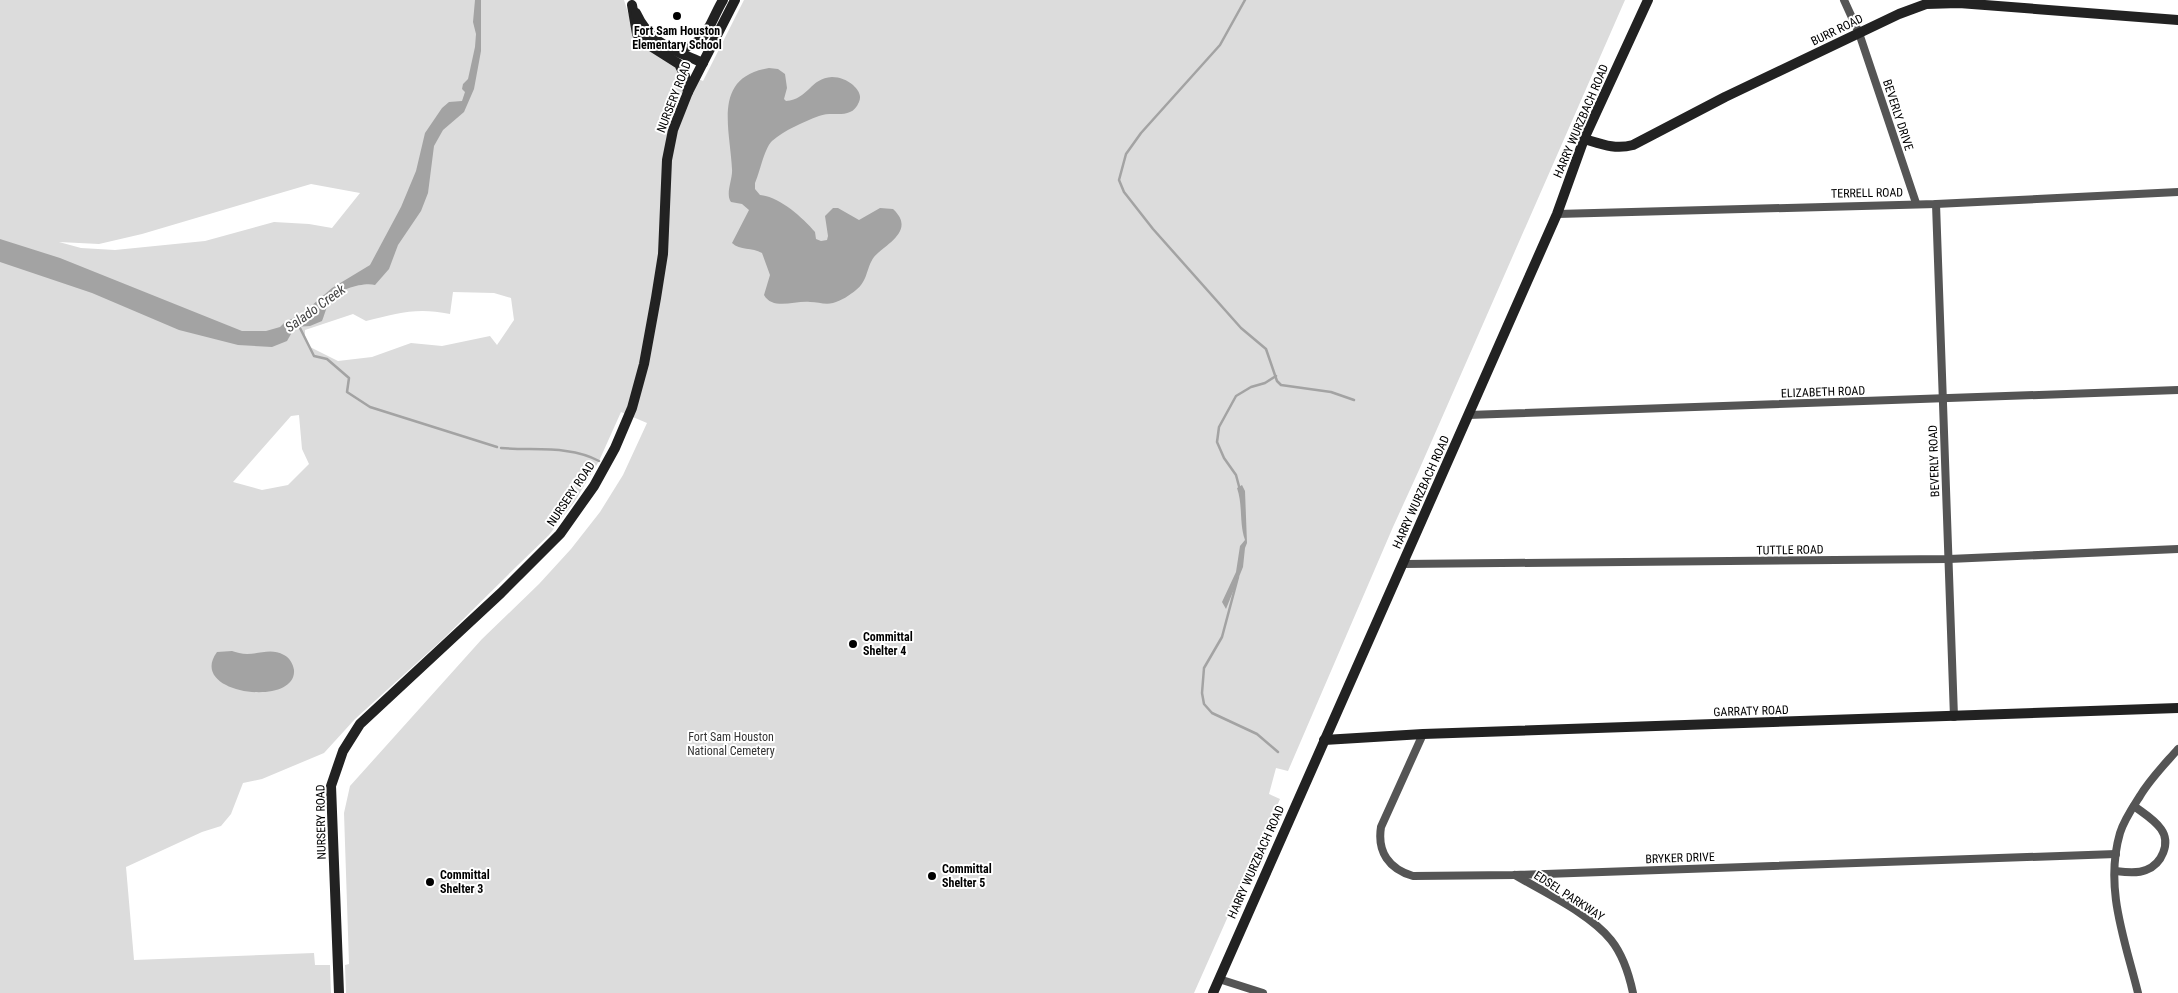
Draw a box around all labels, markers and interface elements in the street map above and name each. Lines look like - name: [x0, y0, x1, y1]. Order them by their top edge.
- marker: Fort Sam Houston Elementary School: [671, 10, 683, 22]
- street label: BURR ROAD: [1809, 11, 1865, 49]
- place label: Fort Sam Houston Elementary School: [632, 24, 722, 52]
- street label: NURSERY ROAD: [654, 59, 694, 135]
- street label: HARRY WURZBACH ROAD: [1551, 62, 1611, 180]
- street label: BEVERLY DRIVE: [1880, 78, 1916, 152]
- street label: TERRELL ROAD: [1831, 185, 1903, 201]
- water label: Salado Creek: [282, 280, 349, 335]
- street label: ELIZABETH ROAD: [1781, 384, 1865, 400]
- street label: BEVERLY ROAD: [1926, 425, 1942, 497]
- street label: HARRY WURZBACH ROAD: [1390, 433, 1452, 551]
- street label: NURSERY ROAD: [544, 459, 598, 529]
- street label: TUTTLE ROAD: [1756, 542, 1824, 558]
- place label: Committal Shelter 4: [863, 630, 913, 658]
- marker: Committal Shelter 4: [847, 638, 859, 650]
- street label: GARRATY ROAD: [1713, 703, 1789, 719]
- park label: Fort Sam Houston National Cemetery: [687, 730, 775, 758]
- street label: NURSERY ROAD: [313, 784, 329, 860]
- street label: HARRY WURZBACH ROAD: [1225, 803, 1287, 921]
- street label: BRYKER DRIVE: [1645, 850, 1715, 866]
- place label: Committal Shelter 5: [942, 862, 992, 890]
- place label: Committal Shelter 3: [440, 868, 490, 896]
- street label: EDSEL PARKWAY: [1531, 868, 1607, 924]
- marker: Committal Shelter 5: [926, 870, 938, 882]
- marker: Committal Shelter 3: [424, 876, 436, 888]

